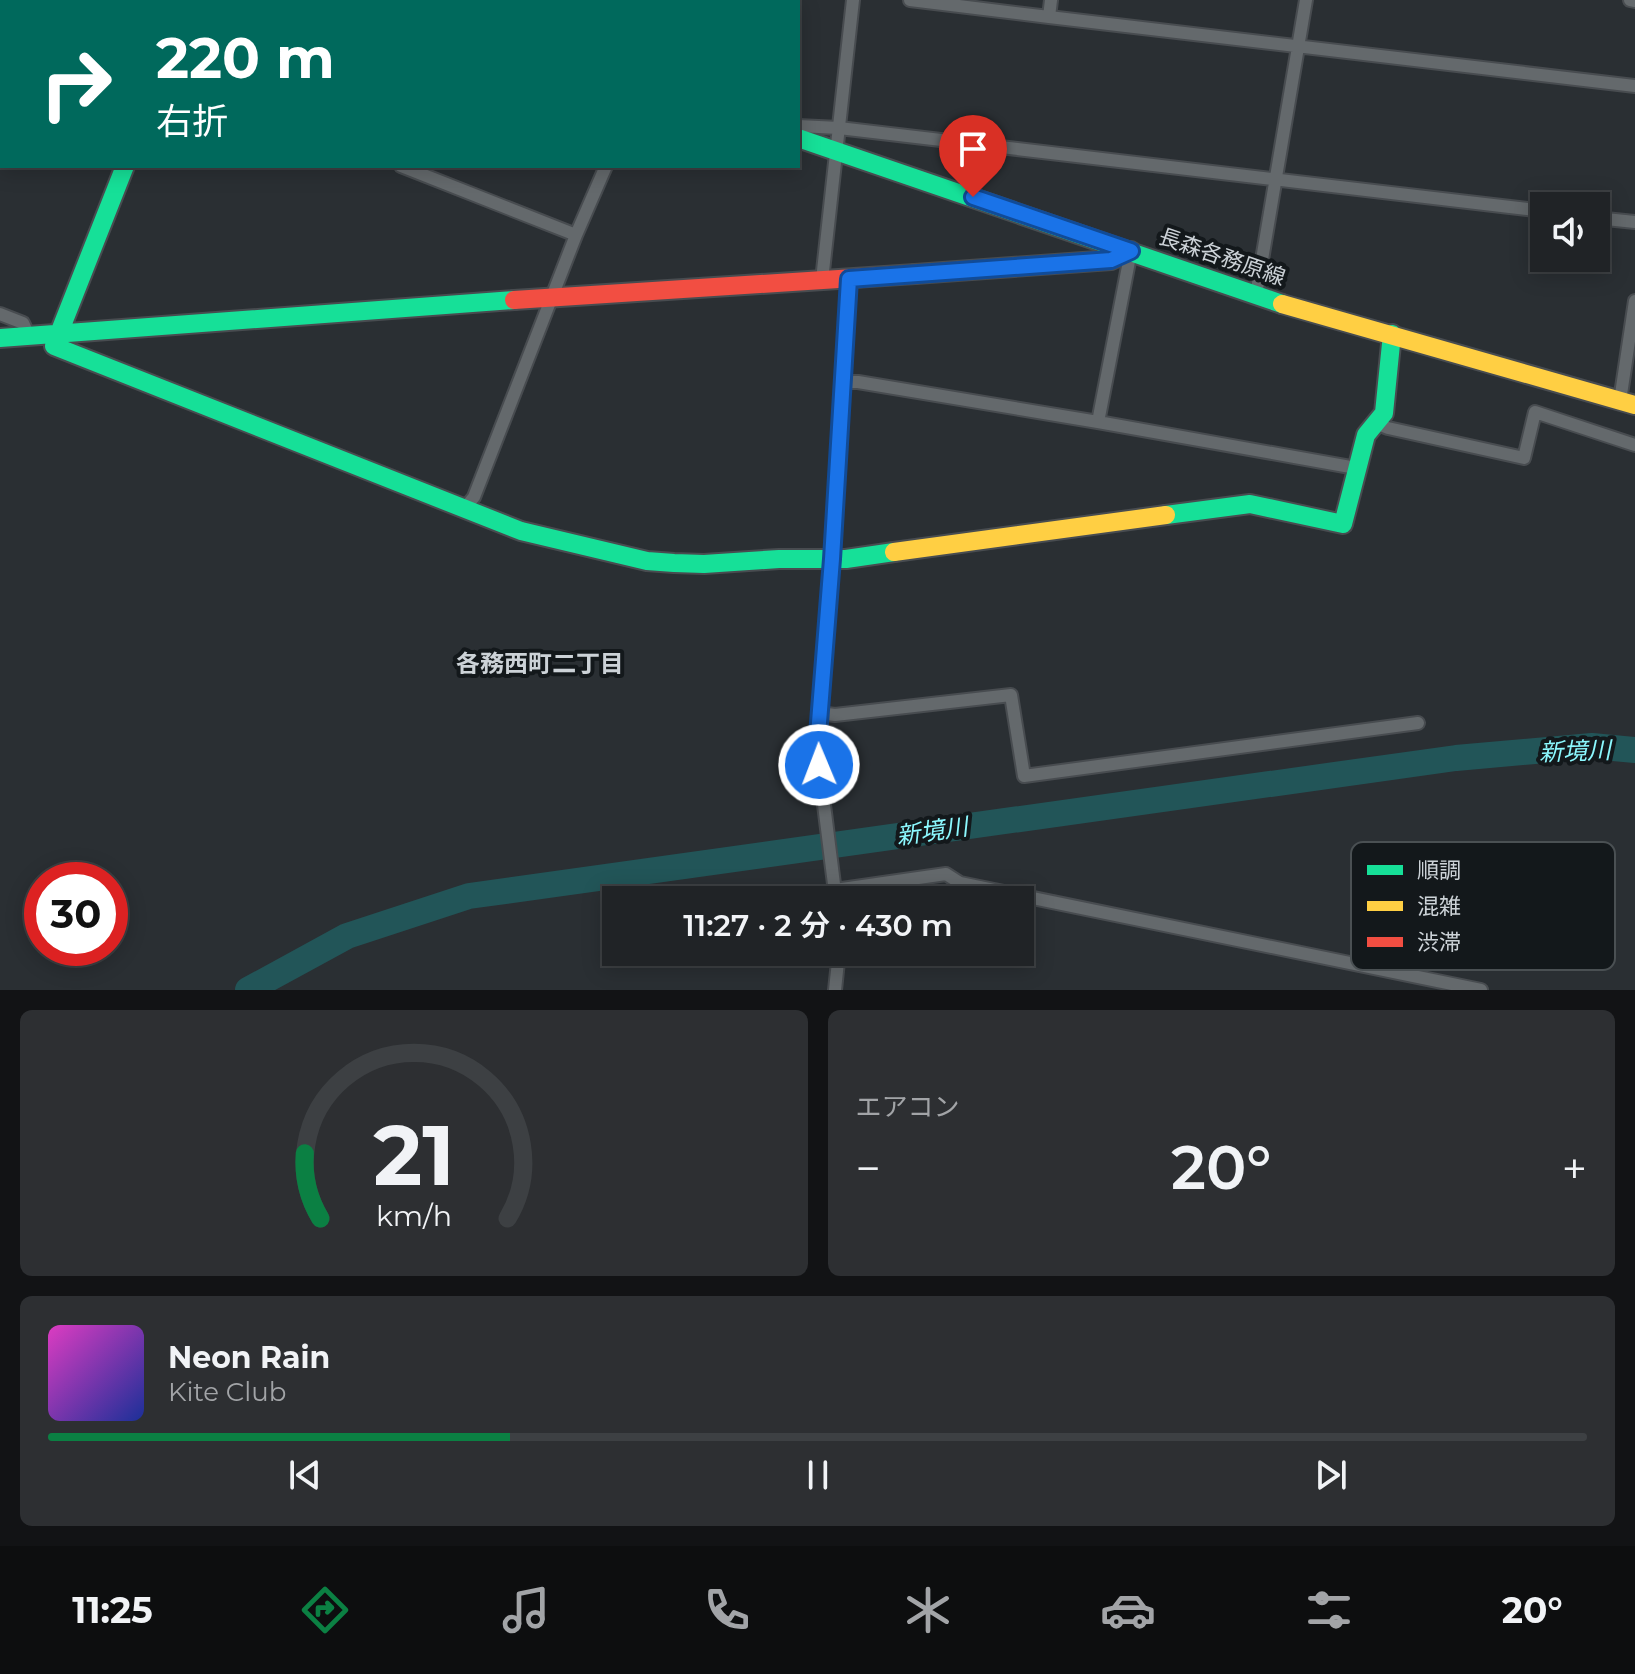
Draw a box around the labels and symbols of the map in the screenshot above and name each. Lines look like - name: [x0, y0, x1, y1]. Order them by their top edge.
- pin: [939, 115, 1007, 197]
- street label: 長森各務原線: [1155, 223, 1289, 291]
- district label: 各務西町二丁目: [456, 649, 624, 678]
- position arrow: [777, 723, 861, 807]
- water label: 新境川: [1539, 735, 1614, 767]
- water label: 新境川: [894, 811, 973, 850]
- legend: [1351, 842, 1615, 970]
- text: 順調: [1417, 857, 1461, 884]
- speed limit sign: 30: [24, 862, 128, 966]
- text: 混雑: [1417, 893, 1461, 920]
- text: 渋滞: [1417, 929, 1461, 956]

